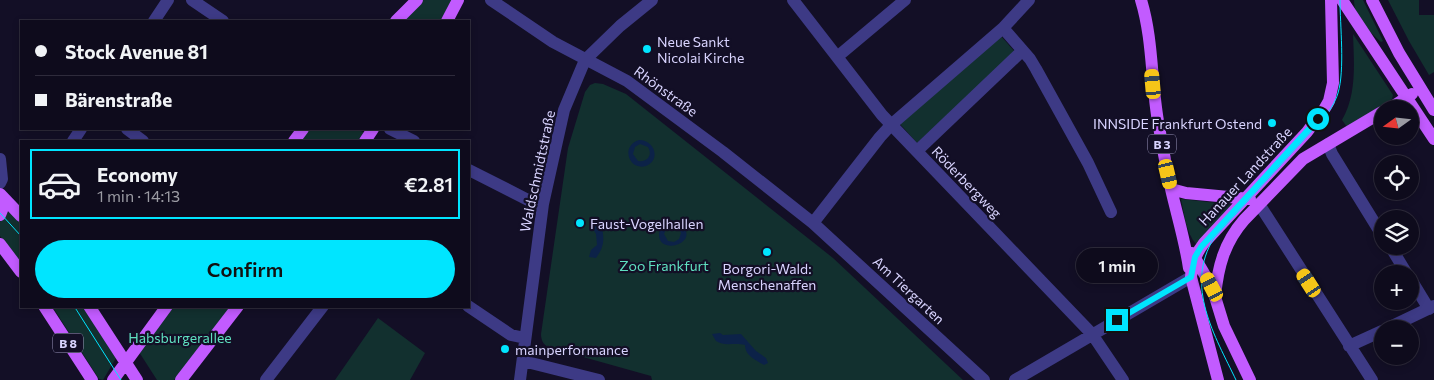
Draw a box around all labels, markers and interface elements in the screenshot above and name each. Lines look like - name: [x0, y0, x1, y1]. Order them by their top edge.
- place label: Neue Sankt Nicolai Kirche: [657, 33, 744, 66]
- text: Stock Avenue 81: [65, 40, 208, 63]
- marker: Neue Sankt Nicolai Kirche: [641, 43, 653, 55]
- street label: Rhönstraße: [631, 62, 701, 120]
- car: [1144, 68, 1161, 100]
- text: Bärenstraße: [65, 88, 172, 111]
- north arrow: [1374, 100, 1419, 145]
- map controls: [1374, 100, 1419, 365]
- street label: Waldschmidtstraße: [516, 108, 558, 234]
- route start: [1307, 108, 1329, 130]
- place label: INNSIDE Frankfurt Ostend: [1093, 115, 1262, 132]
- marker: INNSIDE Frankfurt Ostend: [1266, 117, 1278, 129]
- street label: Hanauer Landstraße: [1195, 123, 1295, 229]
- road number: B 3: [1148, 134, 1176, 154]
- street label: Röderbergweg: [929, 143, 1006, 222]
- button: locate: [1374, 155, 1419, 200]
- car: [1157, 158, 1178, 190]
- icon: car: [37, 162, 82, 207]
- text: Economy: [97, 163, 178, 186]
- text: €2.81: [404, 173, 453, 196]
- text: 1 min · 14:13: [97, 186, 180, 205]
- button: layers: [1374, 210, 1419, 255]
- place label: Faust-Vogelhallen: [590, 215, 703, 232]
- marker: Faust-Vogelhallen: [574, 217, 586, 229]
- button: Confirm: [35, 240, 455, 298]
- marker: Borgori-Wald: Menschenaffen: [761, 246, 773, 258]
- callout: 1 min: [1076, 248, 1158, 282]
- street label: Am Tiergarten: [870, 253, 948, 327]
- text: 1 min: [1098, 256, 1136, 275]
- park label: Zoo Frankfurt: [619, 257, 709, 274]
- place label: Borgori-Wald: Menschenaffen: [718, 260, 816, 293]
- button: +: [1374, 265, 1419, 310]
- car: [1294, 266, 1323, 300]
- car: [1198, 270, 1225, 304]
- route end: [1106, 309, 1128, 331]
- button: −: [1374, 320, 1419, 365]
- park label: Habsburgerallee: [128, 329, 232, 346]
- road number: B 8: [53, 333, 83, 352]
- place label: mainperformance: [515, 341, 628, 358]
- marker: mainperformance: [499, 343, 511, 355]

